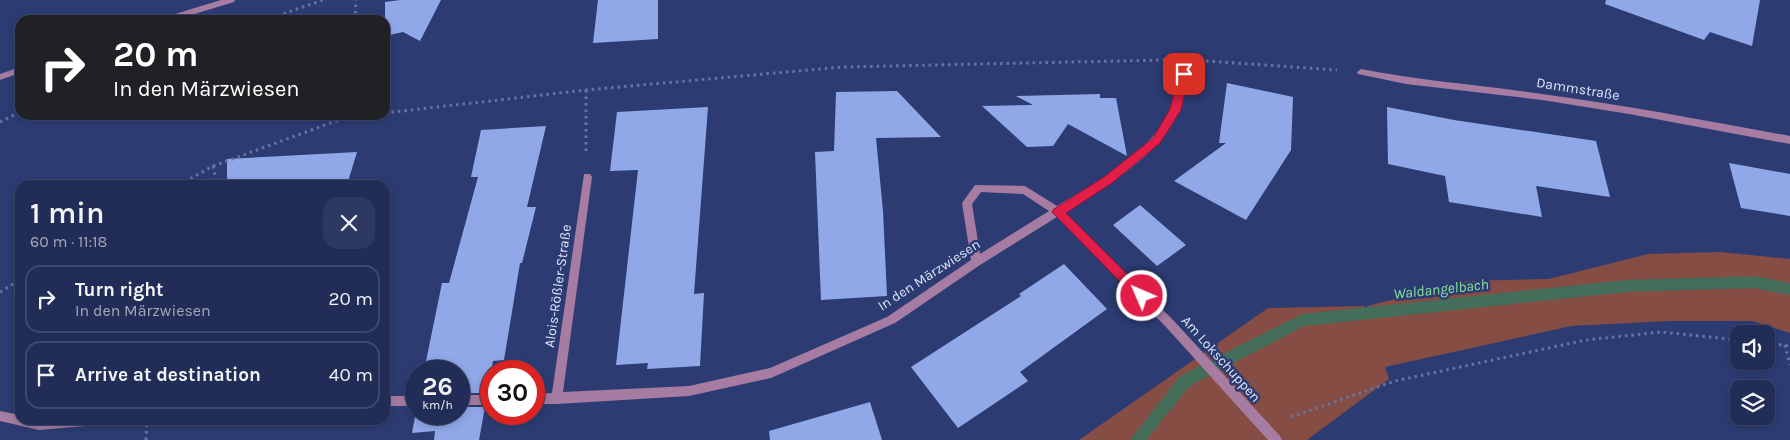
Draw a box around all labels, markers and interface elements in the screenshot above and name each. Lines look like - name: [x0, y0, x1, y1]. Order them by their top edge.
- text: 20 m: [113, 34, 198, 75]
- icon: right: [30, 35, 95, 100]
- pin: [1163, 53, 1205, 95]
- icon: arrive: [1170, 60, 1198, 88]
- street label: Dammstraße: [1535, 74, 1621, 104]
- text: In den Märzwiesen: [113, 76, 300, 102]
- text: 1 min: [30, 195, 104, 231]
- button: close: [323, 197, 375, 249]
- street label: Alois-Rößler-Straße: [541, 223, 575, 349]
- text: 60 m · 11:18: [30, 232, 107, 251]
- street label: In den Märzwiesen: [875, 236, 983, 314]
- position arrow: [1115, 269, 1167, 321]
- water label: Waldangelbach: [1393, 275, 1489, 303]
- text: Turn right: [75, 279, 164, 301]
- icon: right: [32, 285, 60, 313]
- text: 20 m: [328, 288, 373, 310]
- text: In den Märzwiesen: [75, 301, 211, 320]
- street label: Am Lokschuppen: [1178, 312, 1264, 406]
- map controls: [1730, 325, 1775, 425]
- button: sound: [1730, 325, 1775, 370]
- speed limit sign: 30: [480, 360, 545, 425]
- icon: arrive: [32, 361, 60, 389]
- text: Arrive at destination: [75, 364, 261, 386]
- text: 40 m: [329, 364, 373, 386]
- text: 26: [422, 372, 453, 401]
- button: layers: [1730, 380, 1775, 425]
- text: km/h: [422, 398, 453, 412]

